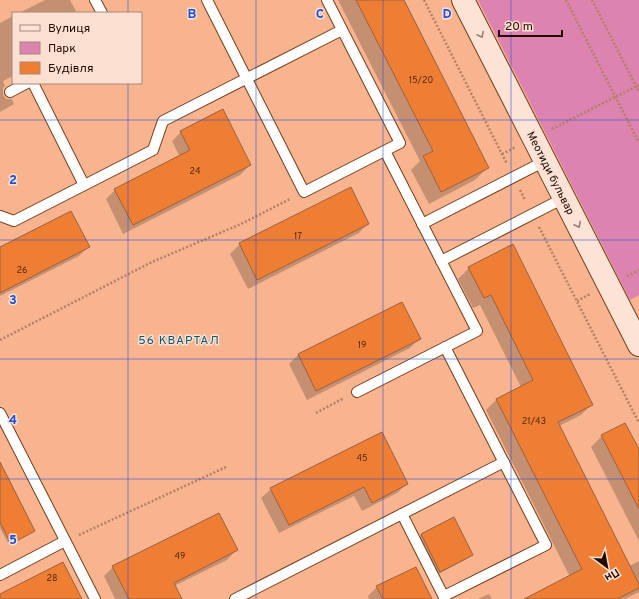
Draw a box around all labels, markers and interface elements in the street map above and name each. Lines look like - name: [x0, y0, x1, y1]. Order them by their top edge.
- text: B: [188, 7, 197, 23]
- text: C: [316, 7, 324, 23]
- text: D: [442, 7, 452, 23]
- legend: [12, 12, 142, 84]
- scale bar: [499, 12, 562, 38]
- text: 20 m: [505, 19, 533, 35]
- text: Вулиця: [48, 21, 90, 37]
- one-way arrow: [476, 31, 484, 38]
- text: Парк: [48, 41, 76, 57]
- text: Будівля: [48, 61, 94, 77]
- house number: 15/20: [409, 75, 434, 86]
- street label: Меотиди бульвар: [523, 129, 577, 217]
- house number: 24: [189, 166, 201, 177]
- text: 2: [9, 173, 17, 189]
- one-way arrow: [573, 221, 581, 229]
- house number: 17: [294, 231, 302, 242]
- house number: 26: [17, 265, 27, 276]
- text: 3: [9, 293, 17, 309]
- district label: 56 КВАРТАЛ: [138, 333, 220, 349]
- house number: 19: [358, 340, 366, 351]
- text: 4: [9, 413, 17, 429]
- house number: 21/43: [522, 416, 546, 427]
- house number: 45: [356, 453, 368, 464]
- text: 5: [9, 533, 17, 549]
- north arrow: [587, 547, 627, 587]
- house number: 49: [175, 551, 185, 562]
- text: Пн: [602, 565, 622, 585]
- house number: 28: [46, 573, 58, 584]

